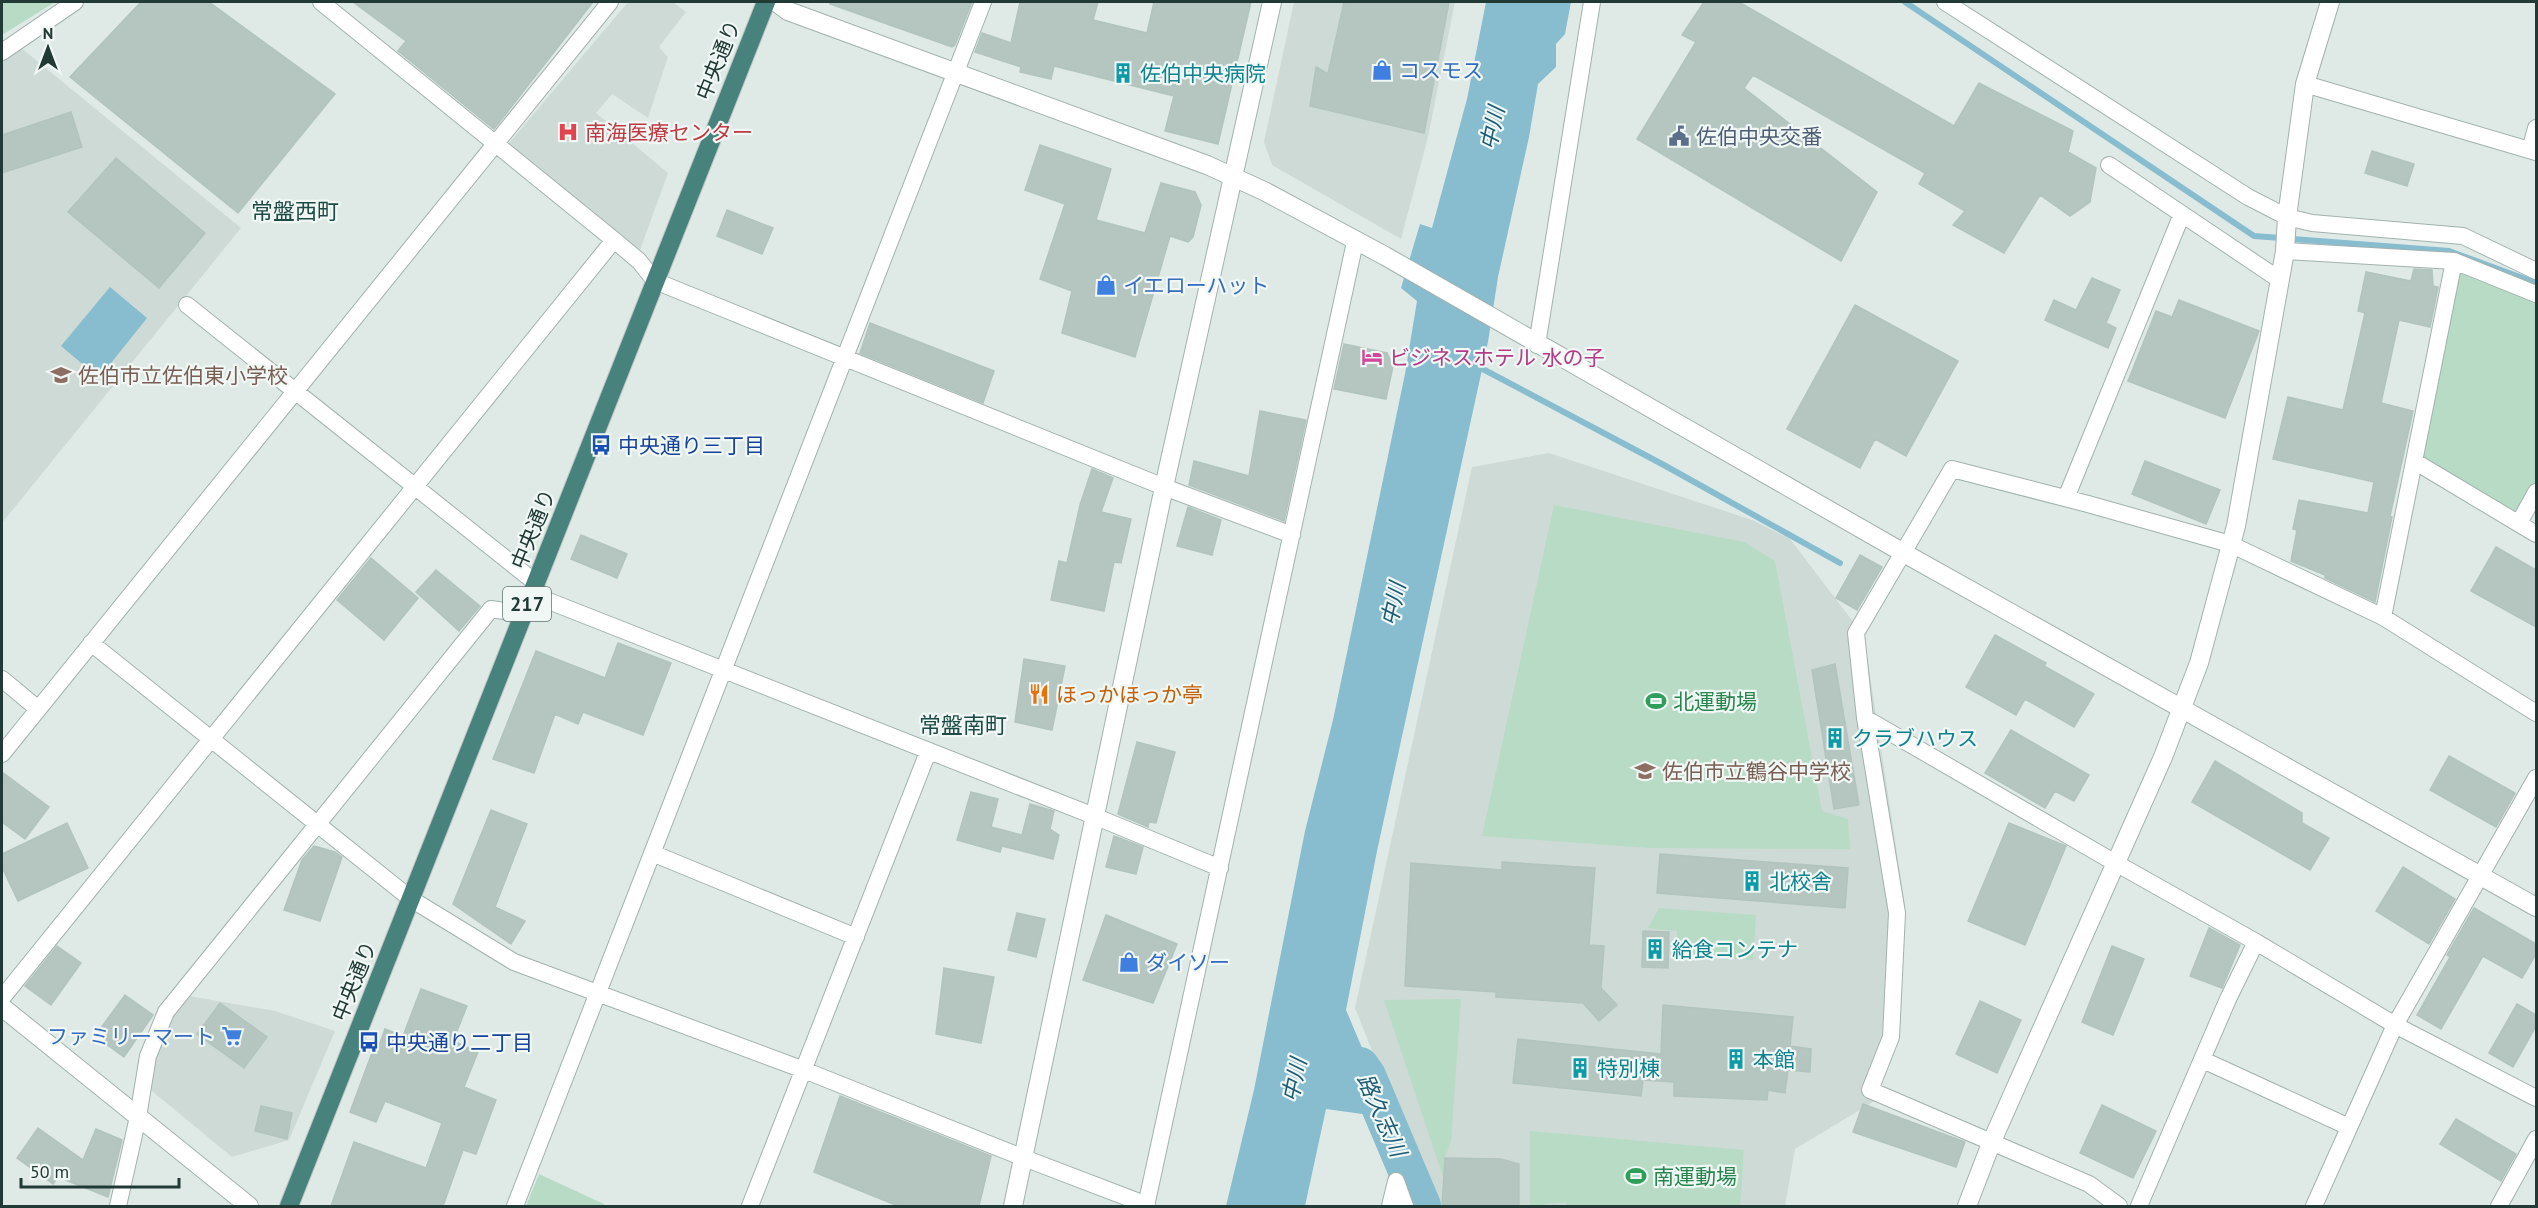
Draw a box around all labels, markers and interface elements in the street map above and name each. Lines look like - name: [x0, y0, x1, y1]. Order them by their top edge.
- street label: 中央通り: [690, 16, 746, 104]
- north arrow: [18, 18, 78, 78]
- text: N: [43, 23, 53, 43]
- place label: コスモス: [1399, 57, 1483, 84]
- shop icon: コスモス: [1370, 58, 1394, 82]
- place label: 佐伯中央病院: [1140, 60, 1266, 87]
- building icon: 佐伯中央病院: [1111, 61, 1135, 85]
- water label: 中川: [1474, 102, 1511, 152]
- place label: 南海医療センター: [585, 119, 753, 146]
- hospital icon: 南海医療センター: [556, 120, 580, 144]
- place label: 佐伯中央交番: [1696, 123, 1822, 150]
- public building icon: 佐伯中央交番: [1667, 124, 1691, 148]
- district label: 常盤西町: [251, 197, 339, 225]
- place label: イエローハット: [1123, 272, 1269, 299]
- shop icon: イエローハット: [1094, 273, 1118, 297]
- place label: ビジネスホテル 水の子: [1389, 344, 1605, 371]
- hotel icon: ビジネスホテル 水の子: [1360, 345, 1384, 369]
- place label: 佐伯市立佐伯東小学校: [78, 362, 288, 389]
- school or university icon: 佐伯市立佐伯東小学校: [49, 363, 73, 387]
- place label: 中央通り三丁目: [618, 432, 765, 459]
- bus stop icon: 中央通り三丁目: [589, 433, 613, 457]
- street label: 中央通り: [505, 485, 561, 573]
- water label: 中川: [1375, 578, 1412, 628]
- road number: 217: [503, 587, 551, 621]
- place label: ほっかほっか亭: [1056, 681, 1203, 708]
- restaurant icon: ほっかほっか亭: [1027, 682, 1051, 706]
- place label: 北運動場: [1673, 688, 1757, 715]
- sports icon: 北運動場: [1644, 689, 1668, 713]
- district label: 常盤南町: [919, 711, 1007, 739]
- place label: クラブハウス: [1852, 725, 1978, 752]
- building icon: クラブハウス: [1823, 726, 1847, 750]
- place label: 佐伯市立鶴谷中学校: [1662, 758, 1851, 785]
- school or university icon: 佐伯市立鶴谷中学校: [1633, 759, 1657, 783]
- place label: 北校舎: [1769, 868, 1832, 895]
- building icon: 北校舎: [1740, 869, 1764, 893]
- place label: 給食コンテナ: [1672, 936, 1798, 963]
- street label: 中央通り: [326, 937, 382, 1025]
- building icon: 給食コンテナ: [1643, 937, 1667, 961]
- place label: ダイソー: [1146, 949, 1230, 976]
- shop icon: ダイソー: [1117, 950, 1141, 974]
- place label: ファミリーマート: [47, 1023, 215, 1050]
- supermarket icon: ファミリーマート: [220, 1024, 244, 1048]
- place label: 中央通り二丁目: [386, 1029, 533, 1056]
- bus stop icon: 中央通り二丁目: [357, 1030, 381, 1054]
- place label: 本館: [1753, 1046, 1795, 1073]
- building icon: 本館: [1724, 1047, 1748, 1071]
- water label: 中川: [1276, 1054, 1313, 1104]
- place label: 特別棟: [1597, 1055, 1660, 1082]
- building icon: 特別棟: [1568, 1056, 1592, 1080]
- water label: 路久志川: [1351, 1069, 1413, 1163]
- scale bar: [21, 1151, 178, 1189]
- text: 50 m: [30, 1160, 69, 1183]
- place label: 南運動場: [1653, 1163, 1737, 1190]
- sports icon: 南運動場: [1624, 1164, 1648, 1188]

